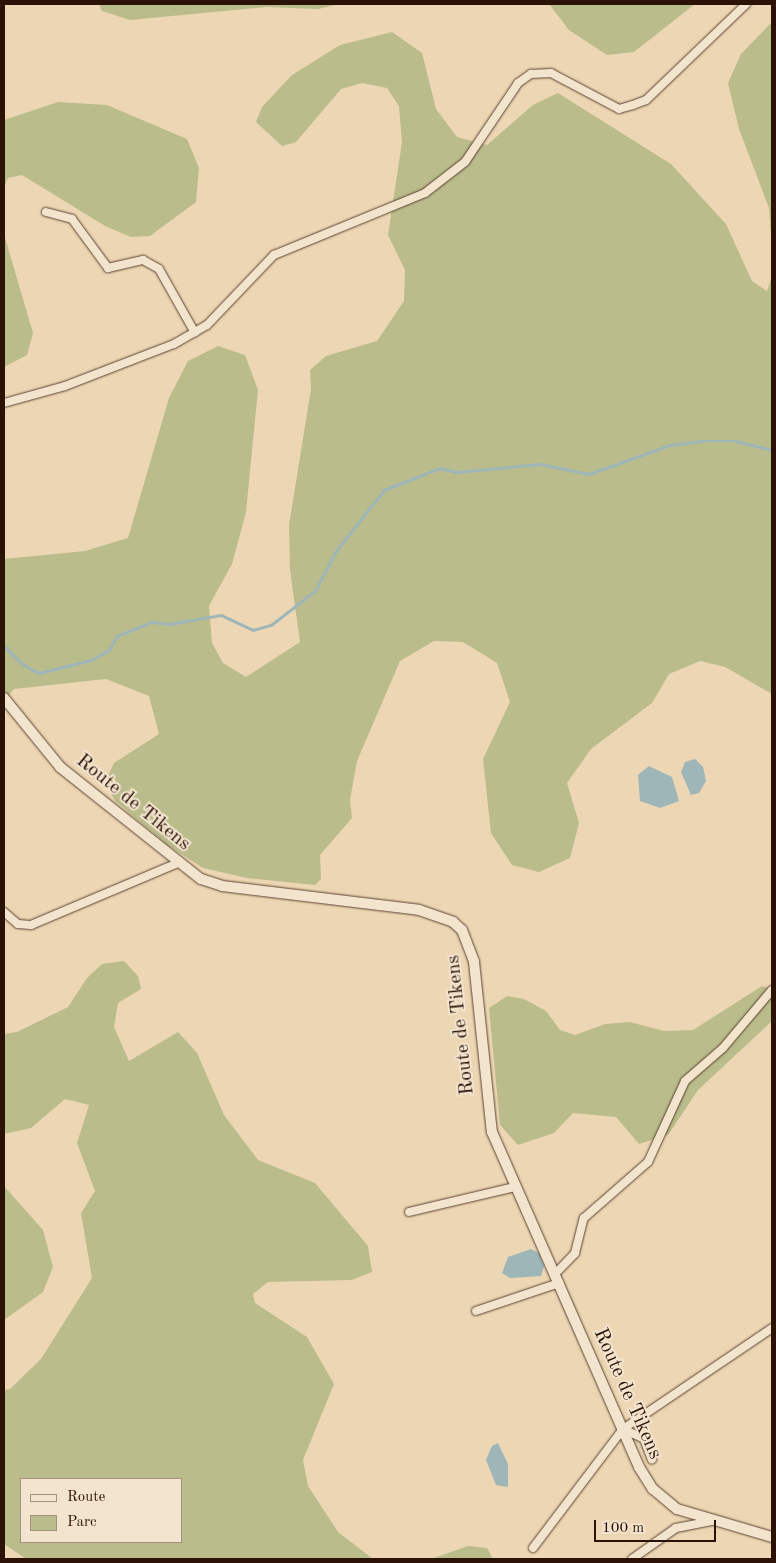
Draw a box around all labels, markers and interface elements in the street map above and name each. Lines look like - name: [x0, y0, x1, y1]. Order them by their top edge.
- street label: Route de Tikens: [71, 749, 195, 857]
- street label: Route de Tikens: [442, 954, 480, 1096]
- street label: Route de Tikens: [587, 1325, 667, 1463]
- legend: [20, 1478, 182, 1543]
- text: Route: [67, 1490, 105, 1505]
- scale bar: [596, 1510, 718, 1542]
- text: Parc: [67, 1515, 97, 1530]
- text: 100 m: [602, 1521, 644, 1536]

